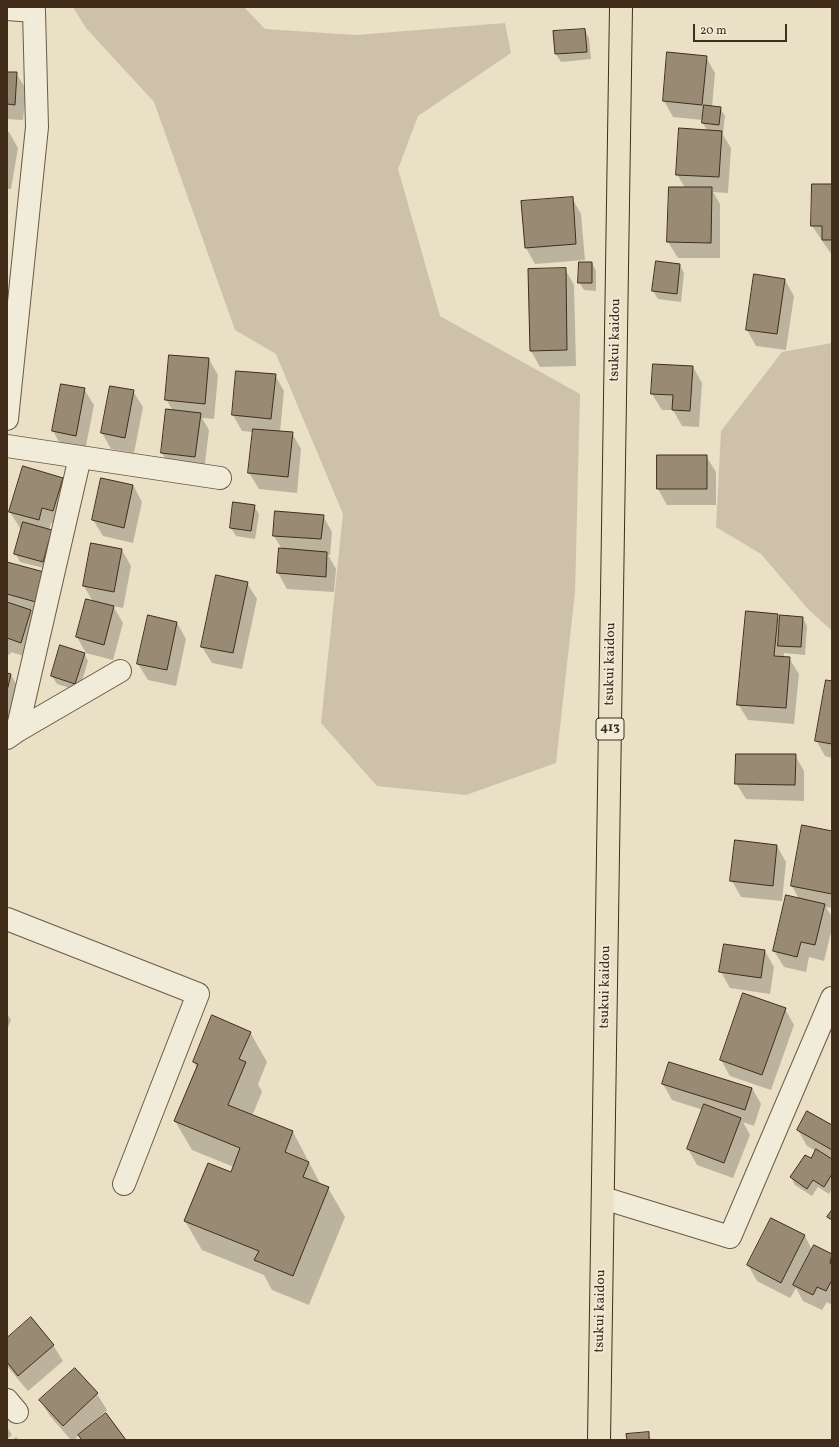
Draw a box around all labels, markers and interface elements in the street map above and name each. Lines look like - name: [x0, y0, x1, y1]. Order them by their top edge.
- scale bar: [695, 16, 789, 42]
- text: 20 m: [700, 23, 727, 39]
- street label: tsukui kaidou: [607, 298, 625, 382]
- street label: tsukui kaidou: [602, 622, 620, 706]
- road number: 413: [596, 718, 624, 740]
- street label: tsukui kaidou: [597, 945, 615, 1029]
- street label: tsukui kaidou: [592, 1269, 610, 1353]

